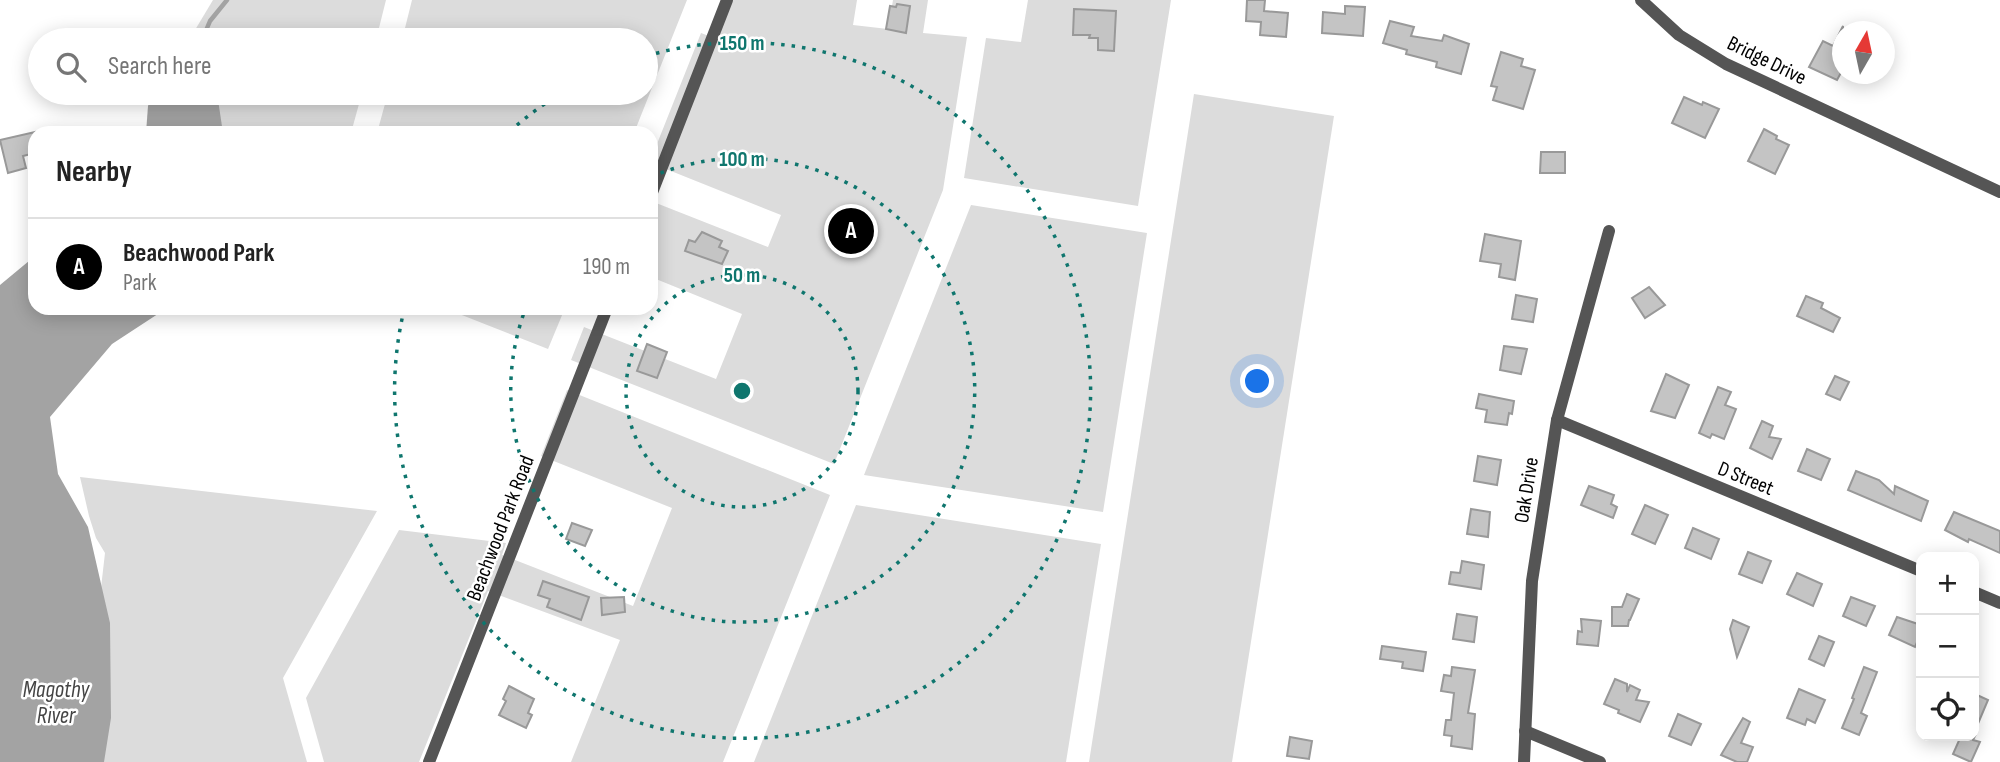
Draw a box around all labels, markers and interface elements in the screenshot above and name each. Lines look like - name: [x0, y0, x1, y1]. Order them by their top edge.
- north arrow: [1832, 21, 1895, 84]
- search box: [28, 28, 658, 105]
- text: 150 m: [720, 31, 764, 56]
- street label: Bridge Drive: [1723, 31, 1810, 90]
- icon: search: [52, 48, 90, 86]
- text: Search here: [108, 51, 211, 82]
- text: 100 m: [719, 147, 765, 172]
- text: Nearby: [56, 154, 132, 190]
- pin: A: [828, 205, 874, 257]
- text: Beachwood Park: [123, 238, 274, 269]
- text: A: [74, 253, 84, 281]
- text: 190 m: [583, 253, 630, 281]
- text: 50 m: [724, 263, 760, 288]
- text: Park: [123, 269, 157, 297]
- your location: [1240, 364, 1274, 398]
- centre of rings: [730, 379, 754, 403]
- street label: Beachwood Park Road: [461, 452, 540, 604]
- street label: Oak Drive: [1509, 455, 1544, 525]
- street label: D Street: [1714, 456, 1777, 501]
- map controls: [1916, 552, 1979, 741]
- button: +: [1916, 552, 1979, 615]
- button: −: [1916, 615, 1979, 678]
- water label: Magothy River: [23, 676, 91, 730]
- button: locate: [1916, 678, 1979, 741]

